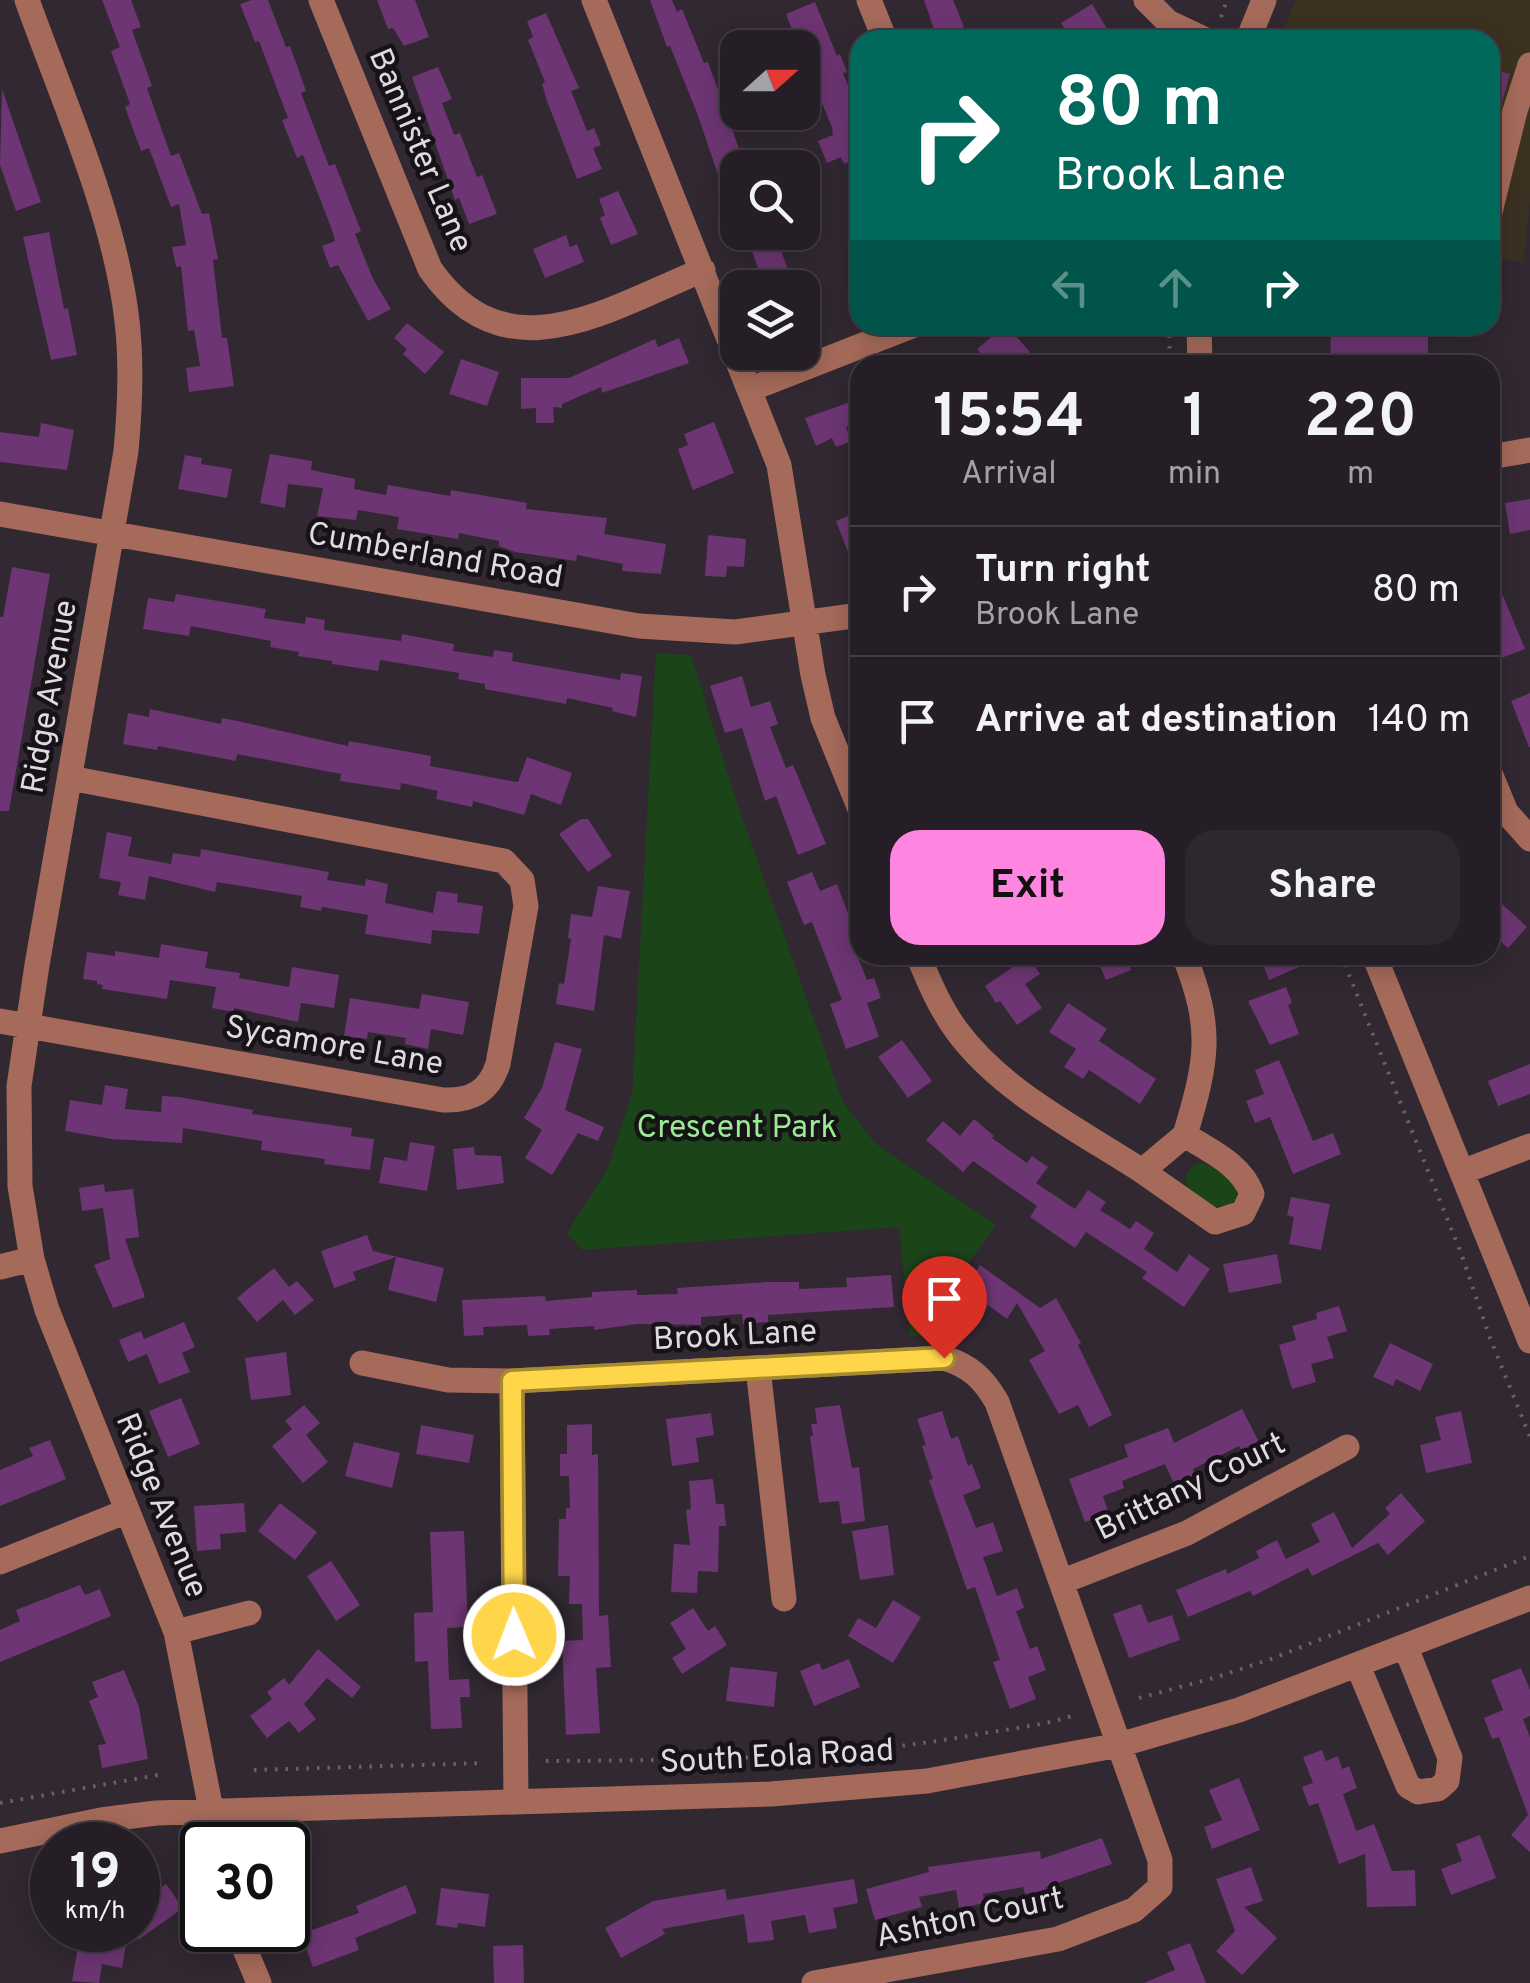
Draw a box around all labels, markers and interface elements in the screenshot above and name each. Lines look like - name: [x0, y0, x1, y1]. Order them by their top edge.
- north arrow: [720, 30, 820, 130]
- map controls: [720, 30, 820, 370]
- street label: Bannister Lane: [358, 43, 480, 259]
- text: 80 m: [1055, 62, 1223, 151]
- icon: right: [890, 70, 1020, 200]
- text: Brook Lane: [1055, 149, 1286, 206]
- button: search: [720, 150, 820, 250]
- icon: left: [1043, 260, 1098, 315]
- icon: ahead: [1148, 260, 1203, 315]
- icon: right: [1253, 260, 1308, 315]
- button: layers: [720, 270, 820, 370]
- text: 15:54: [933, 382, 1085, 458]
- text: 1: [1182, 382, 1206, 458]
- text: 220: [1304, 382, 1417, 458]
- text: Arrival: [961, 455, 1057, 495]
- text: min: [1168, 455, 1221, 495]
- text: m: [1347, 455, 1374, 495]
- street label: Cumberland Road: [304, 515, 566, 599]
- text: Turn right: [975, 547, 1150, 596]
- icon: right: [890, 564, 945, 619]
- text: 80 m: [1372, 567, 1460, 616]
- text: Brook Lane: [975, 596, 1139, 636]
- street label: Ridge Avenue: [14, 597, 88, 797]
- icon: arrive: [890, 694, 945, 749]
- text: Arrive at destination: [975, 697, 1338, 746]
- text: 140 m: [1368, 697, 1470, 746]
- button: Exit: [890, 830, 1165, 945]
- button: Share: [1185, 830, 1460, 945]
- street label: Sycamore Lane: [222, 1008, 446, 1086]
- park label: Crescent Park: [637, 1109, 837, 1149]
- pin: [902, 1256, 987, 1359]
- icon: arrive: [917, 1271, 972, 1326]
- street label: Brook Lane: [652, 1313, 818, 1361]
- street label: Ridge Avenue: [105, 1408, 215, 1604]
- street label: Brittany Court: [1089, 1425, 1293, 1551]
- position arrow: [462, 1583, 566, 1687]
- street label: South Eola Road: [659, 1732, 895, 1784]
- speed limit sign: 30: [180, 1822, 310, 1952]
- text: 19: [70, 1843, 120, 1906]
- street label: Ashton Court: [872, 1880, 1068, 1958]
- text: km/h: [65, 1896, 125, 1928]

